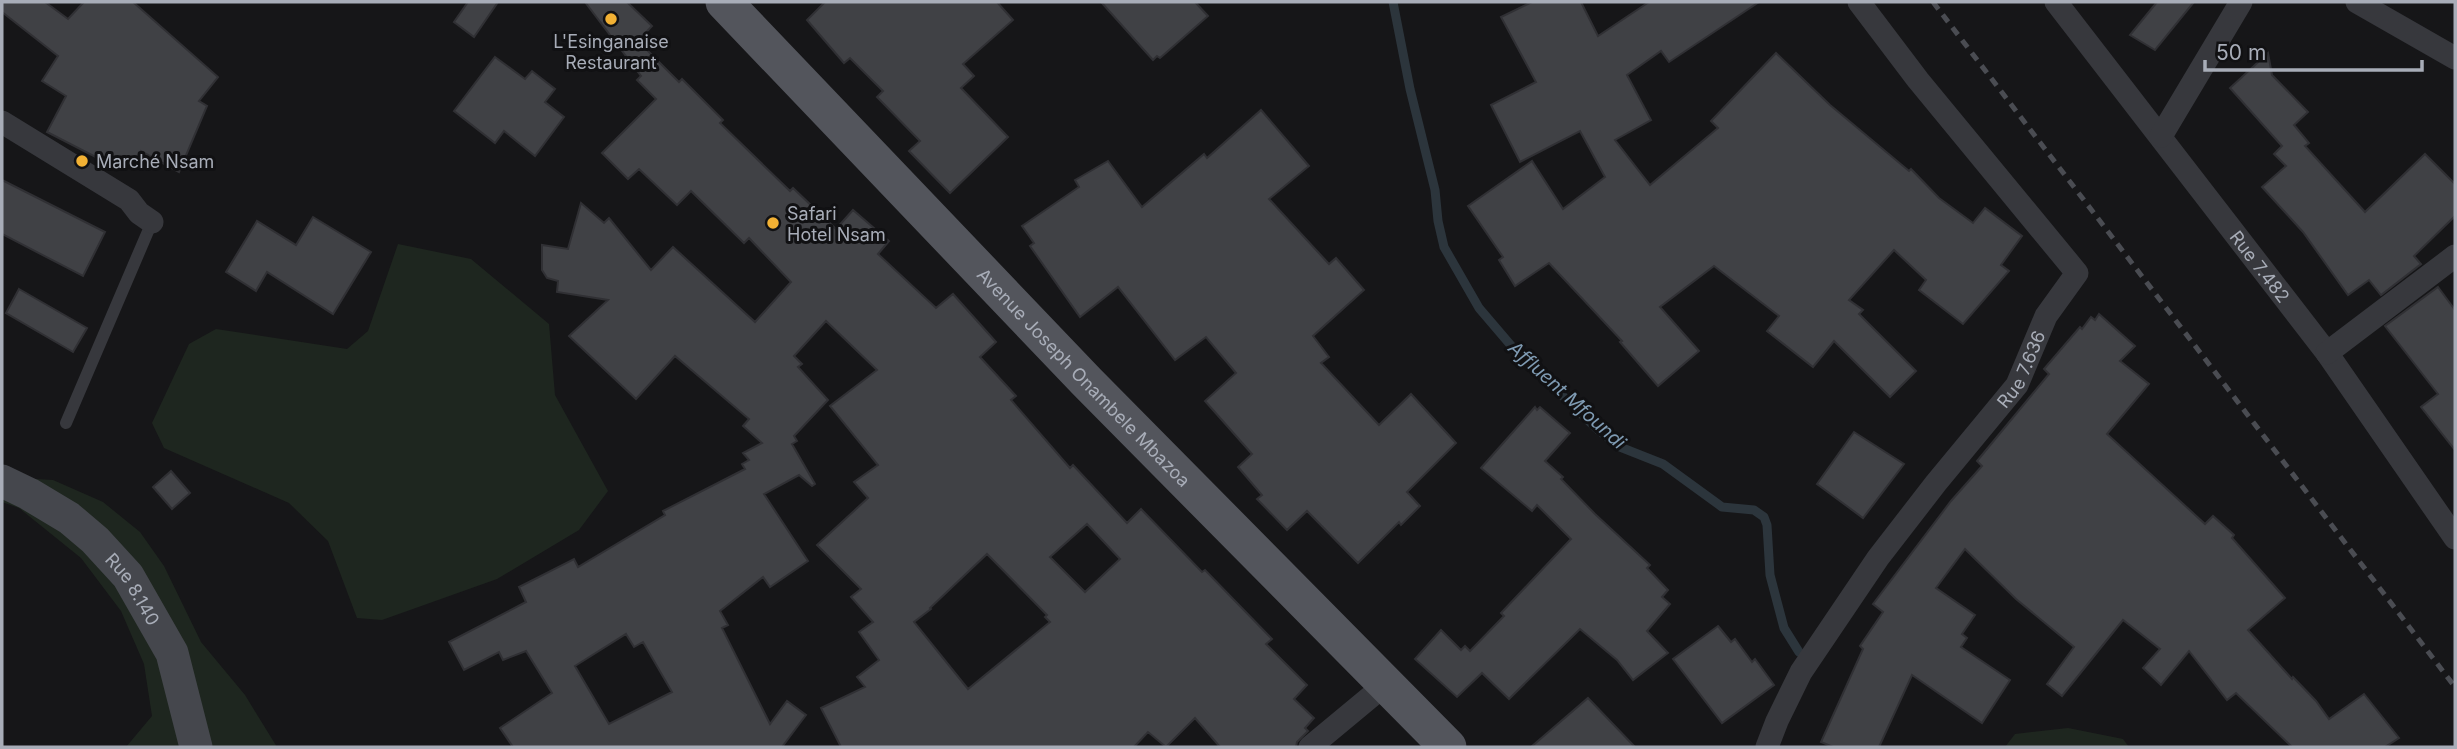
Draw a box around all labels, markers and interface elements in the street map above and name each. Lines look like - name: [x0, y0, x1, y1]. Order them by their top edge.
- marker: L'Esinganaise Restaurant: [603, 11, 619, 27]
- scale bar: [2205, 28, 2422, 72]
- place label: L'Esinganaise Restaurant: [553, 31, 669, 73]
- text: 50 m: [2216, 40, 2266, 65]
- place label: Marché Nsam: [96, 151, 214, 172]
- marker: Marché Nsam: [74, 153, 90, 169]
- place label: Safari Hotel Nsam: [787, 203, 886, 245]
- marker: Safari Hotel Nsam: [765, 215, 781, 231]
- street label: Rue 7.482: [2226, 226, 2294, 306]
- street label: Avenue Joseph Onambele Mbazoa: [973, 264, 1195, 491]
- street label: Rue 7.636: [1992, 327, 2049, 412]
- water label: Affluent Mfoundi: [1503, 336, 1631, 454]
- street label: Rue 8.140: [101, 548, 164, 629]

